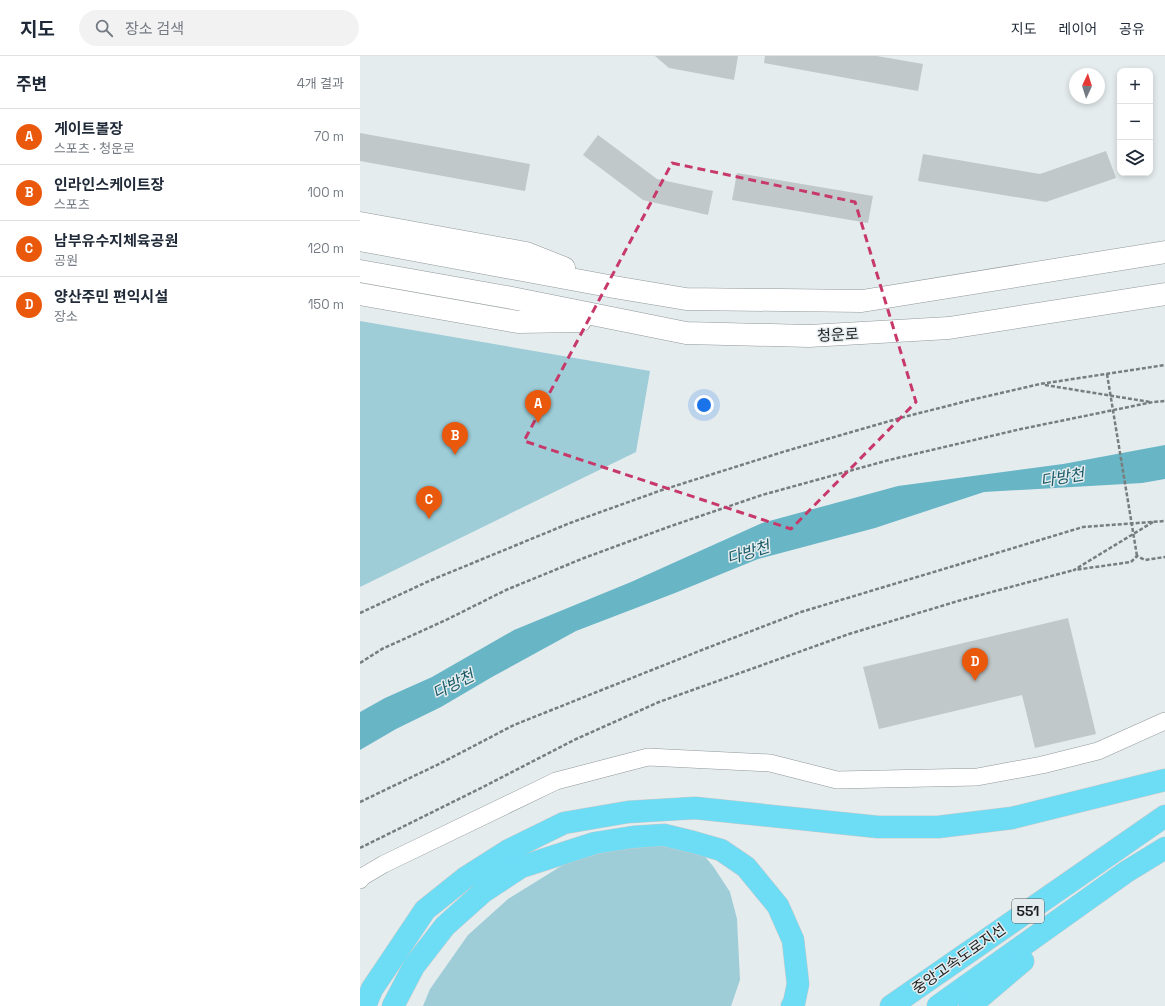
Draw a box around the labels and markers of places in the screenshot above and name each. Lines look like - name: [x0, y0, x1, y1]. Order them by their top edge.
- pin: A: [525, 390, 551, 423]
- pin: B: [442, 422, 468, 455]
- pin: C: [416, 486, 442, 519]
- pin: D: [962, 648, 988, 681]

